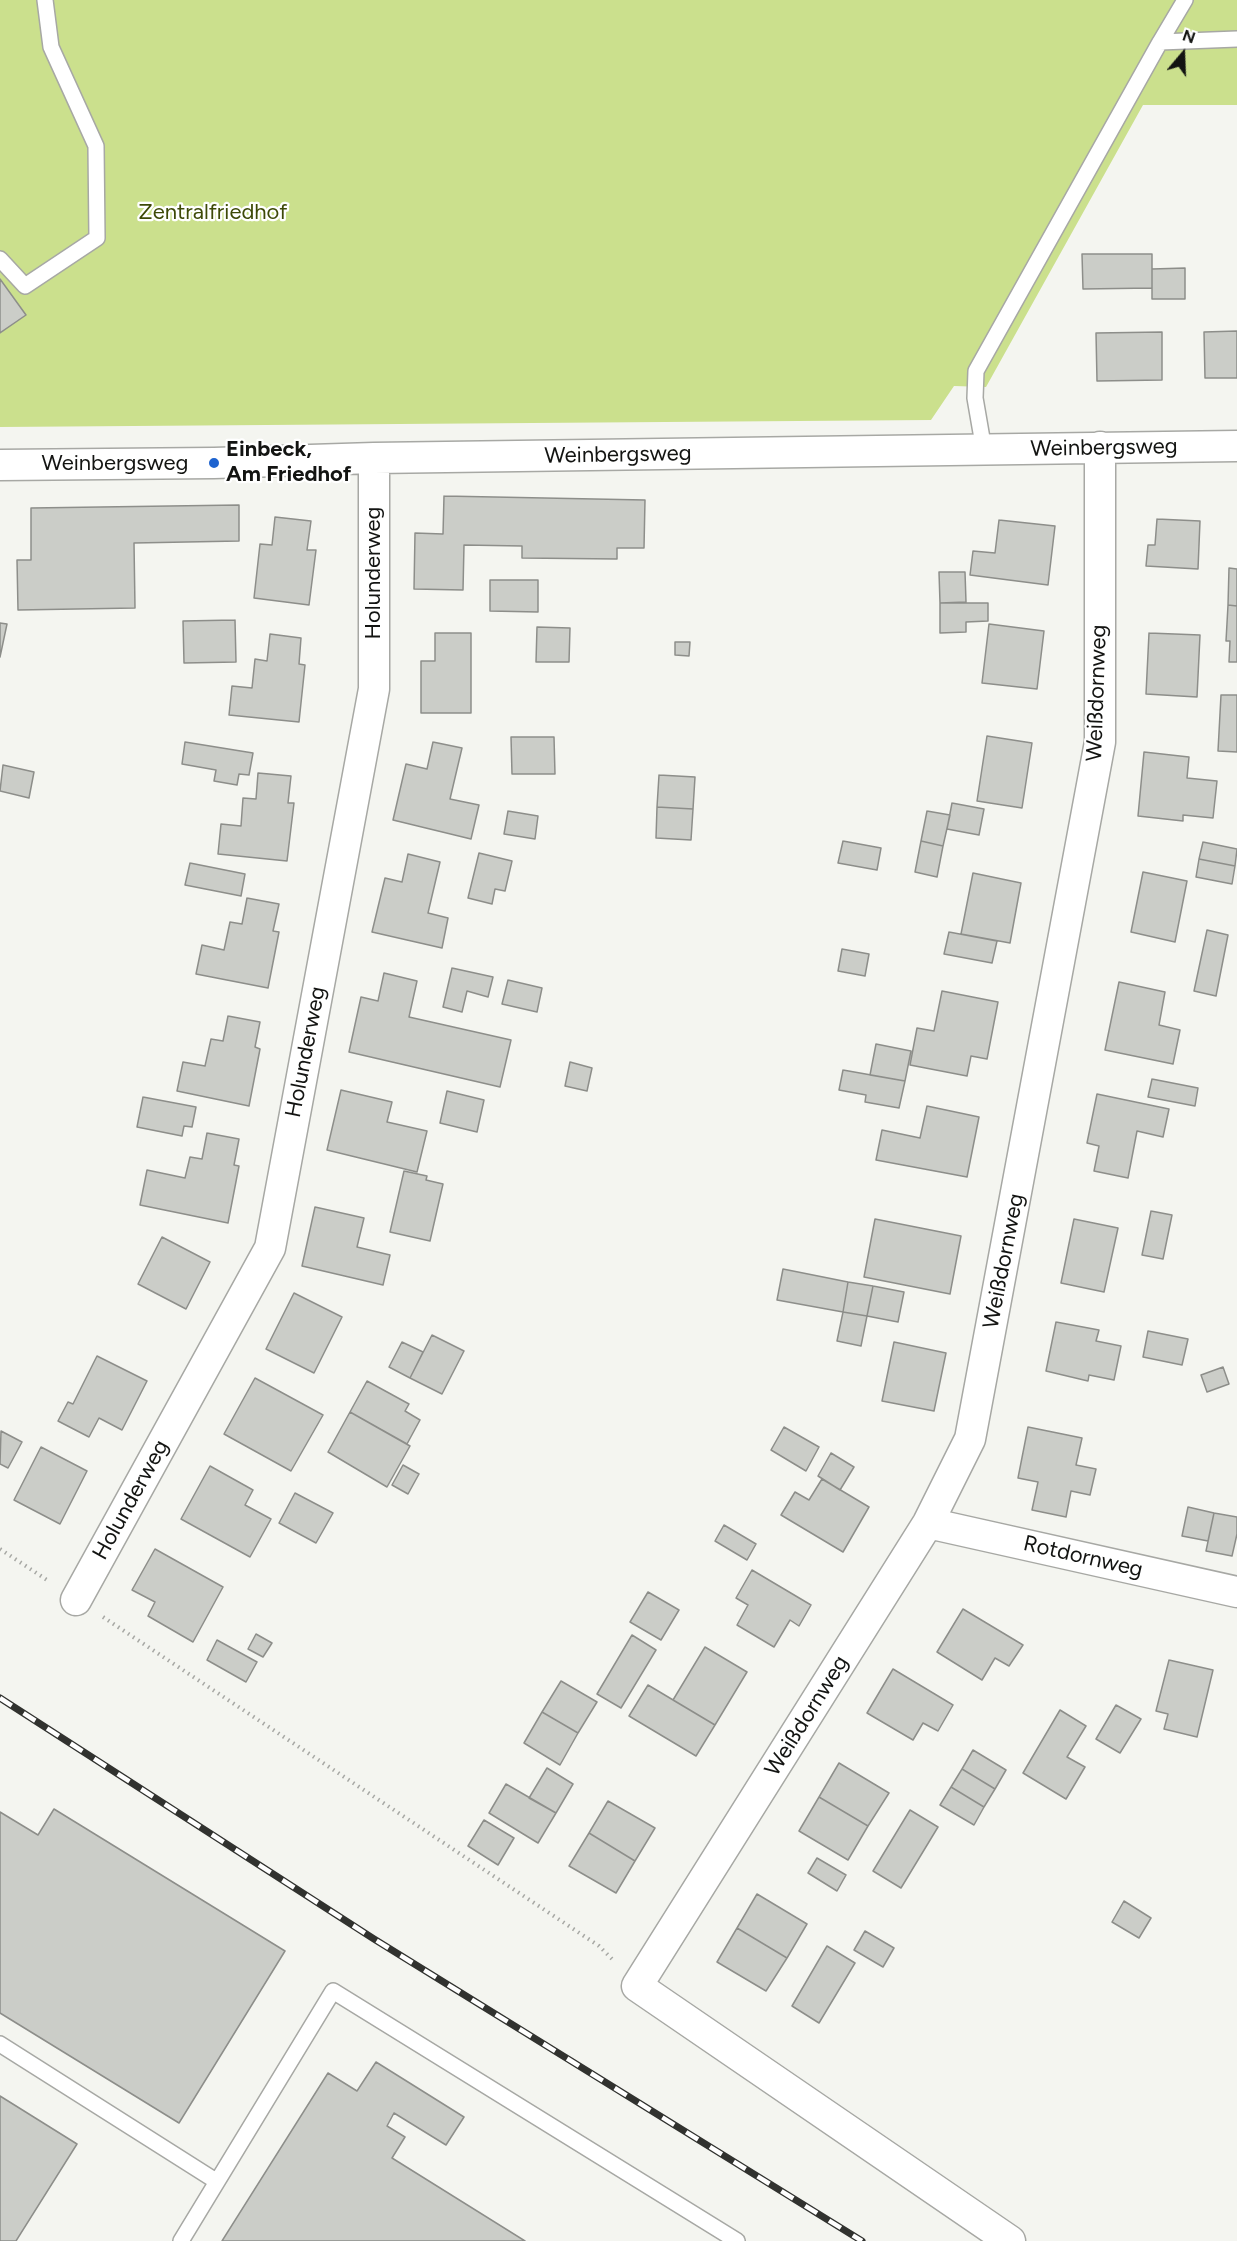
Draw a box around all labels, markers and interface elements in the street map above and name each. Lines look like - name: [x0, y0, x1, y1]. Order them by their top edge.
- north arrow: [1153, 24, 1213, 84]
- text: N: [1180, 26, 1198, 48]
- park label: Zentralfriedhof: [139, 200, 287, 226]
- street label: Weinbergsweg: [1030, 434, 1178, 462]
- place label: Einbeck, Am Friedhof: [226, 437, 351, 488]
- street label: Weinbergsweg: [544, 441, 692, 469]
- street label: Weinbergsweg: [41, 451, 189, 477]
- marker: Einbeck, Am Friedhof: [207, 456, 221, 470]
- street label: Holunderweg: [361, 507, 387, 639]
- street label: Weißdornweg: [1081, 624, 1113, 762]
- street label: Holunderweg: [280, 984, 332, 1120]
- street label: Weißdornweg: [978, 1191, 1030, 1331]
- street label: Holunderweg: [87, 1435, 175, 1565]
- street label: Rotdornweg: [1021, 1530, 1145, 1584]
- street label: Weißdornweg: [760, 1651, 854, 1781]

